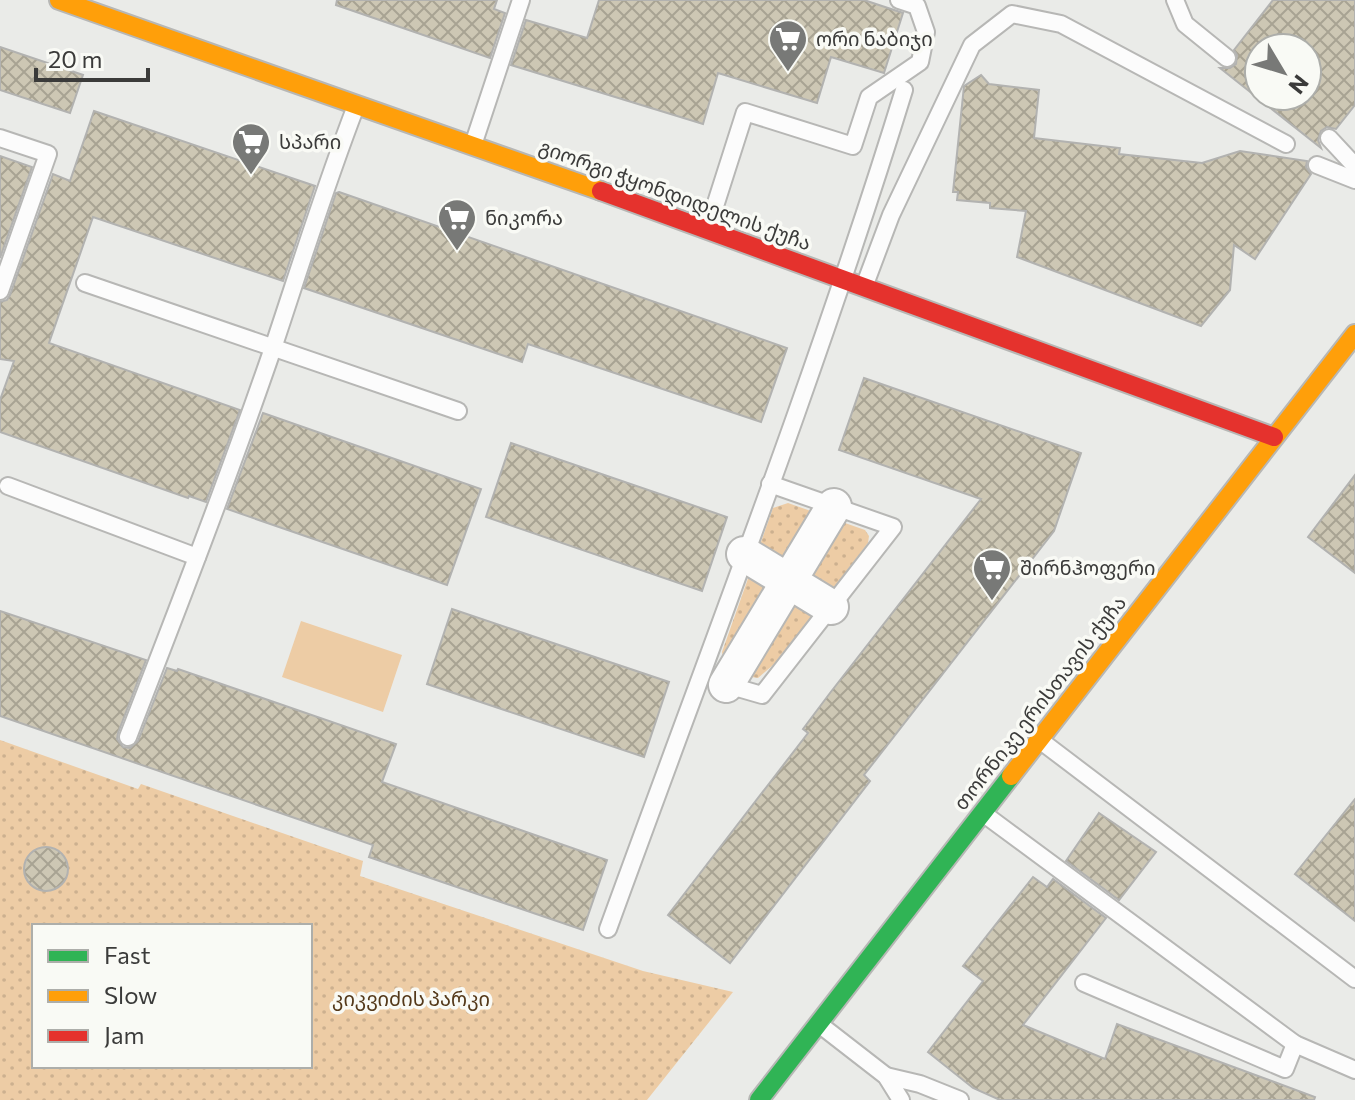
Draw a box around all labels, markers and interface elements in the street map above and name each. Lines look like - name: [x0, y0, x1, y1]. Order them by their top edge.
- supermarket icon: ორი ნაბიჯი: [767, 18, 809, 73]
- place label: ორი ნაბიჯი: [816, 26, 933, 51]
- scale bar: [36, 32, 148, 82]
- north arrow: [1243, 32, 1323, 112]
- text: 20 m: [48, 44, 102, 73]
- text: N: [1283, 70, 1315, 99]
- supermarket icon: სპარი: [230, 121, 272, 176]
- place label: სპარი: [279, 129, 341, 153]
- street label: გიორგი ჭყონდიდელის ქუჩა: [535, 134, 815, 256]
- supermarket icon: ნიკორა: [436, 197, 478, 252]
- place label: ნიკორა: [485, 205, 563, 230]
- supermarket icon: შირნჰოფერი: [971, 547, 1013, 602]
- place label: შირნჰოფერი: [1020, 555, 1156, 580]
- street label: თორნიკე ერისთავის ქუჩა: [948, 590, 1131, 815]
- legend: [32, 924, 312, 1068]
- text: Fast: [104, 940, 151, 969]
- text: Slow: [104, 980, 157, 1009]
- park label: კიკვიძის პარკი: [332, 986, 490, 1011]
- text: Jam: [104, 1020, 144, 1049]

